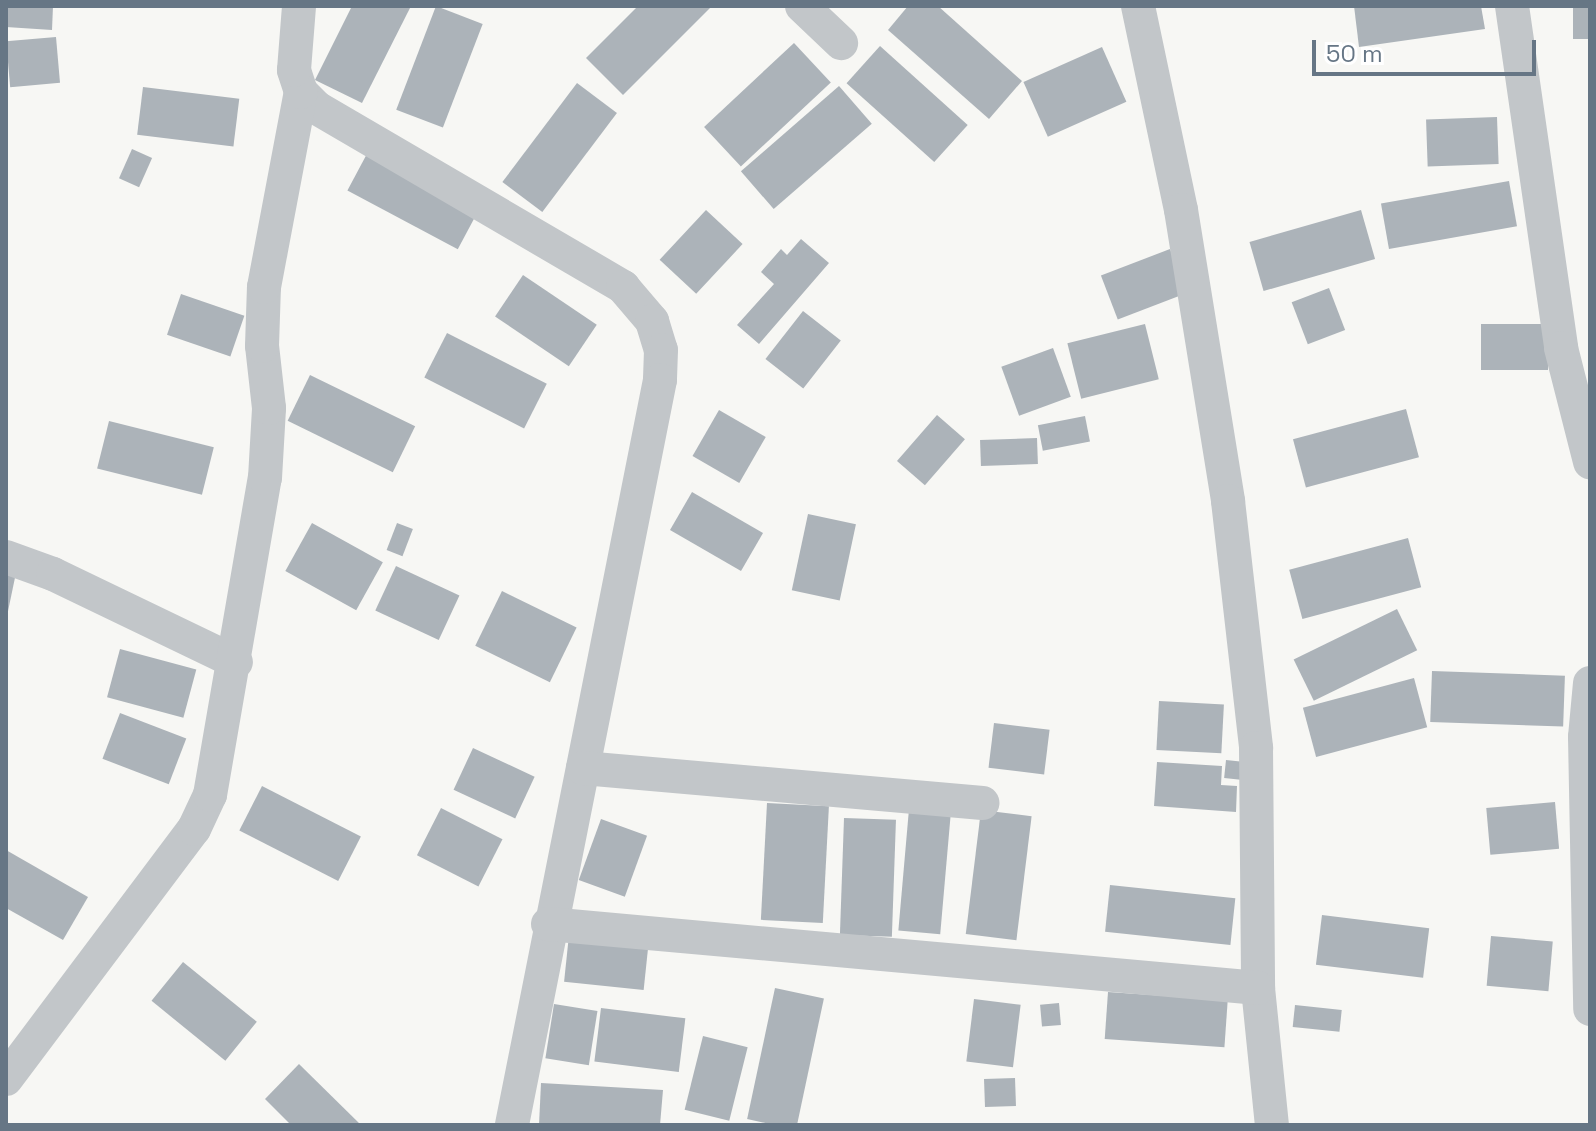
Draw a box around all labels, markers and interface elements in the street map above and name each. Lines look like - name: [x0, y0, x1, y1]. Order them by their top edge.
- scale bar: [1316, 24, 1540, 74]
- text: 50 m: [1326, 38, 1383, 69]

